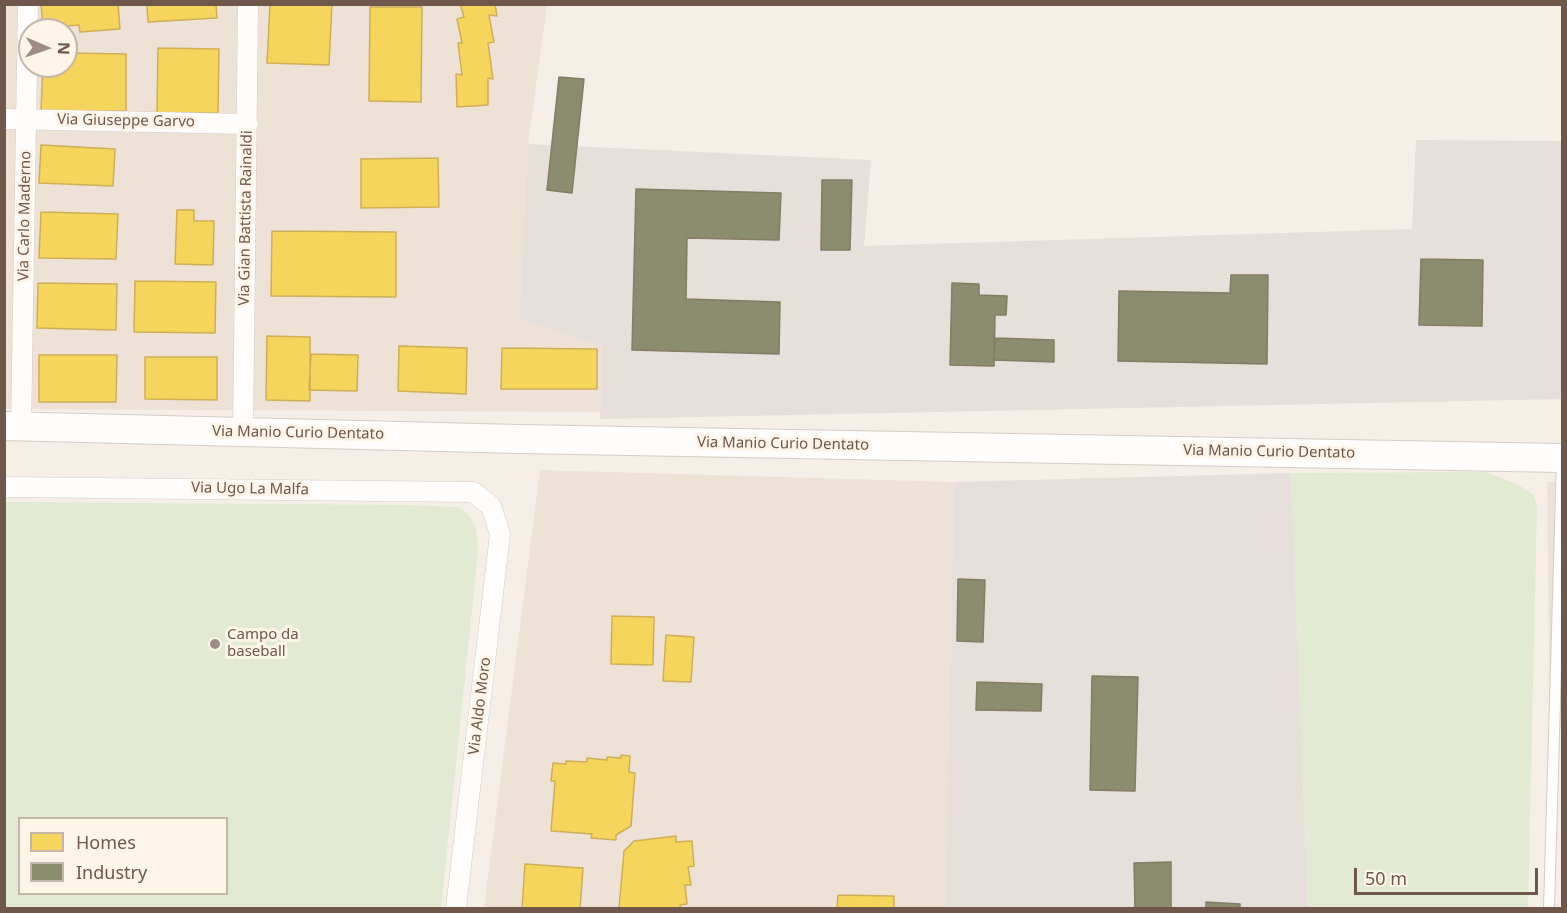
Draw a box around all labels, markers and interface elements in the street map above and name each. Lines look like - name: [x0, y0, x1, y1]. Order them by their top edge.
- north arrow: [18, 18, 78, 78]
- text: N: [53, 42, 75, 55]
- street label: Via Giuseppe Garvo: [57, 111, 195, 131]
- street label: Via Gian Battista Rainaldi: [235, 130, 257, 306]
- street label: Via Carlo Maderno: [15, 151, 35, 281]
- street label: Via Manio Curio Dentato: [212, 422, 384, 444]
- street label: Via Manio Curio Dentato: [697, 433, 869, 455]
- street label: Via Manio Curio Dentato: [1183, 441, 1355, 463]
- street label: Via Ugo La Malfa: [191, 479, 309, 499]
- place label: Campo da baseball: [227, 626, 299, 661]
- marker: Campo da baseball: [208, 637, 222, 651]
- street label: Via Aldo Moro: [465, 656, 495, 756]
- legend: [18, 817, 228, 895]
- text: Homes: [76, 830, 136, 854]
- scale bar: [1357, 856, 1542, 894]
- text: Industry: [76, 860, 147, 884]
- text: 50 m: [1365, 866, 1407, 890]

